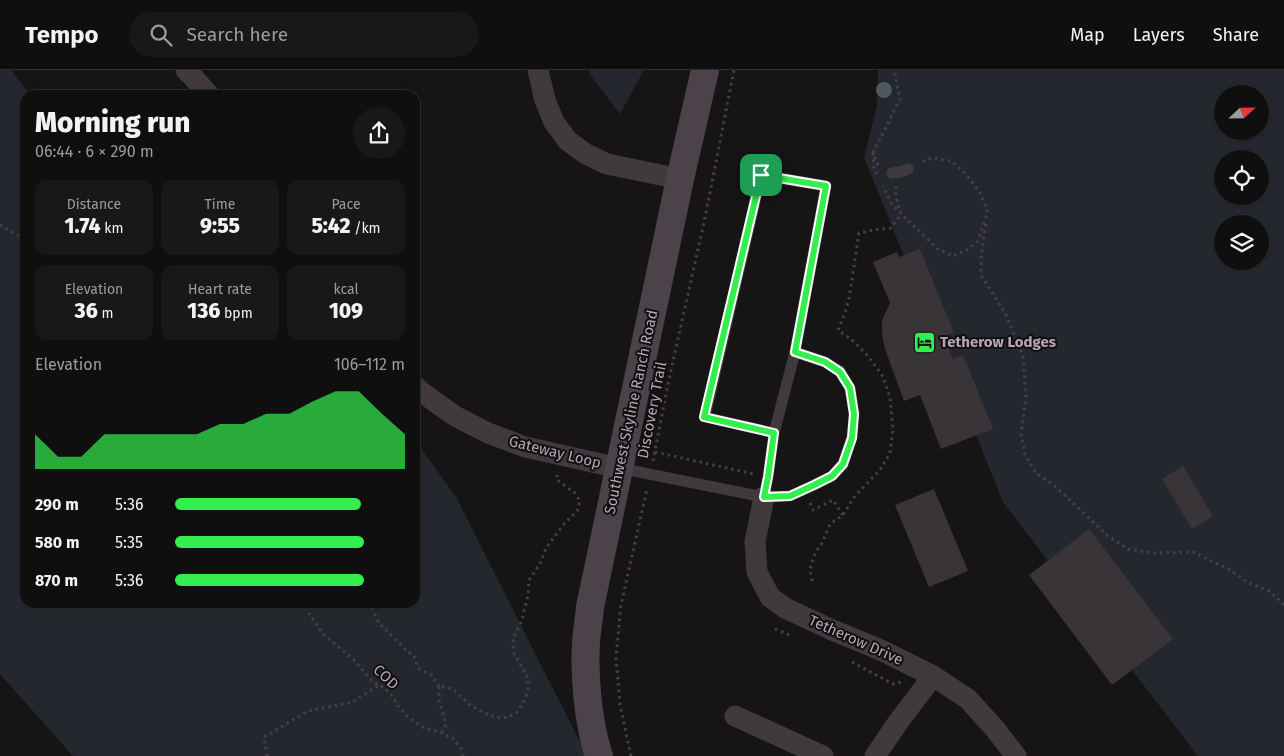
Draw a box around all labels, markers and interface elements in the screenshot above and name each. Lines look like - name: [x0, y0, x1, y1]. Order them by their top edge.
- search box: [129, 12, 479, 57]
- text: Tempo: [25, 21, 99, 49]
- icon: search: [147, 21, 175, 49]
- text: Search here: [187, 23, 288, 46]
- text: Map: [1070, 24, 1105, 46]
- text: Layers: [1133, 24, 1185, 46]
- text: Share: [1213, 24, 1259, 46]
- north arrow: [1214, 85, 1269, 140]
- map controls: [1214, 85, 1269, 270]
- text: Morning run: [35, 106, 190, 139]
- button: share: [353, 107, 405, 159]
- text: 06:44 · 6 × 290 m: [35, 142, 154, 161]
- button: locate: [1214, 150, 1269, 205]
- pin: [740, 154, 782, 196]
- icon: arrive: [747, 161, 775, 189]
- text: Distance: [67, 196, 121, 213]
- text: Time: [205, 196, 235, 213]
- text: Pace: [331, 196, 361, 213]
- text: 1.74: [64, 213, 101, 239]
- text: 9:55: [200, 213, 240, 239]
- text: 5:42: [311, 213, 350, 239]
- button: layers: [1214, 215, 1269, 270]
- text: km: [101, 220, 124, 237]
- text: /km: [350, 220, 381, 237]
- text: Elevation: [65, 281, 123, 298]
- text: Heart rate: [188, 281, 252, 298]
- text: kcal: [333, 281, 359, 298]
- text: 36: [75, 298, 98, 324]
- text: 136: [187, 298, 220, 324]
- text: 109: [329, 298, 363, 324]
- text: m: [98, 305, 113, 322]
- text: bpm: [220, 305, 253, 322]
- street label: Southwest Skyline Ranch Road: [601, 308, 661, 516]
- hotel icon: Tetherow Lodges: [912, 330, 936, 354]
- place label: Tetherow Lodges: [940, 333, 1056, 351]
- text: Elevation: [35, 355, 102, 374]
- text: 106–112 m: [334, 355, 405, 374]
- street label: Discovery Trail: [634, 359, 670, 460]
- street label: Gateway Loop: [507, 432, 603, 472]
- text: 290 m: [35, 495, 79, 514]
- text: 5:36: [115, 495, 144, 514]
- text: 580 m: [35, 533, 80, 552]
- text: 5:35: [115, 533, 143, 552]
- text: 870 m: [35, 571, 78, 590]
- text: 5:36: [115, 571, 144, 590]
- street label: Tetherow Drive: [806, 611, 906, 669]
- street label: COD: [370, 661, 402, 693]

